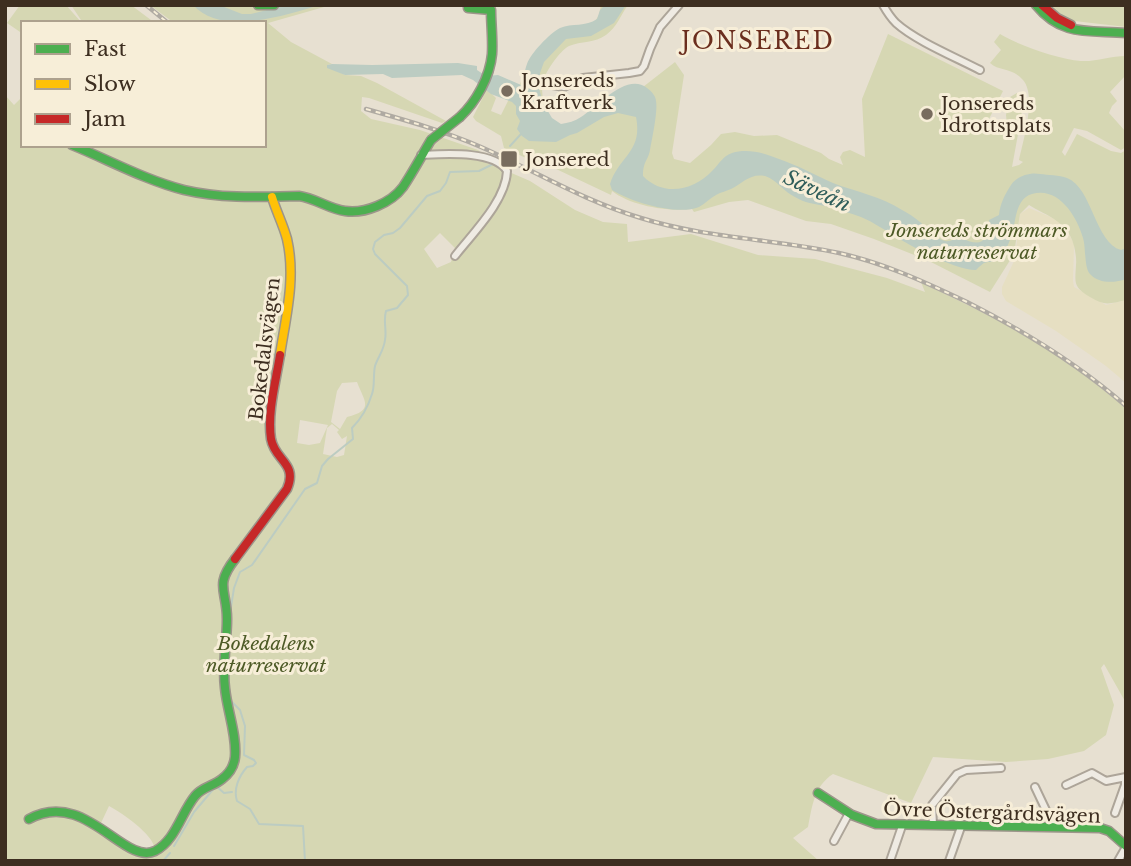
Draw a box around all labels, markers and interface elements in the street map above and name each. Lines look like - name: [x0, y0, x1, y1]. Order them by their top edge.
- legend: [21, 21, 266, 147]
- district label: JONSERED: [678, 27, 835, 55]
- text: Fast: [84, 36, 126, 62]
- place label: Jonsereds Kraftverk: [518, 69, 614, 114]
- text: Slow: [84, 71, 136, 97]
- marker: Jonsereds Kraftverk: [499, 83, 515, 99]
- place label: Jonsereds Idrottsplats: [938, 92, 1051, 137]
- text: Jam: [81, 106, 126, 132]
- marker: Jonsereds Idrottsplats: [919, 106, 935, 122]
- place label: Jonsered: [522, 148, 610, 171]
- marker: Jonsered: [499, 149, 519, 169]
- water label: Säveån: [779, 164, 855, 218]
- park label: Jonsereds strömmars naturreservat: [886, 219, 1067, 264]
- street label: Bokedalsvägen: [244, 276, 285, 422]
- park label: Bokedalens naturreservat: [206, 632, 326, 677]
- street label: Övre Östergårdsvägen: [883, 797, 1101, 828]

